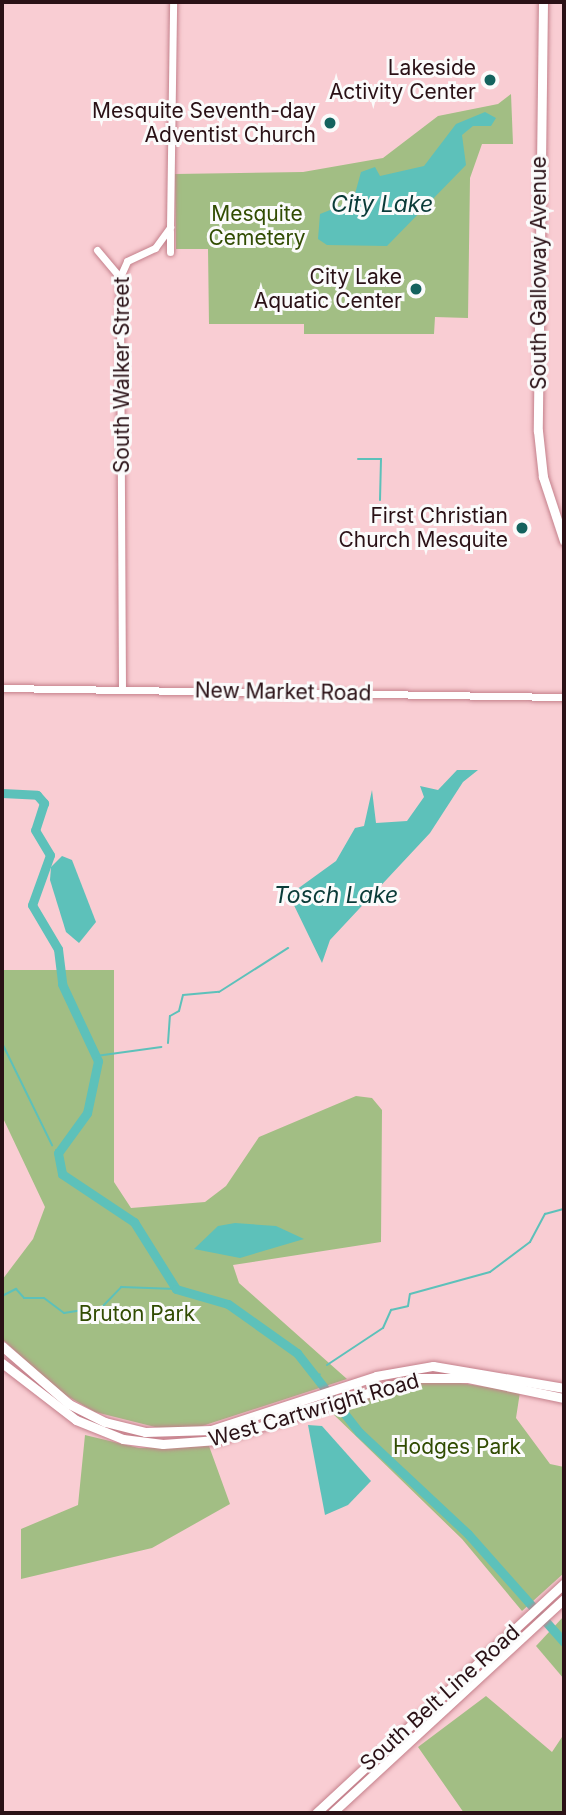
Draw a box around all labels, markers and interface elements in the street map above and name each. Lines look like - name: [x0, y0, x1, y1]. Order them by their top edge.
- place label: Lakeside Activity Center: [329, 55, 476, 105]
- marker: Lakeside Activity Center: [482, 72, 498, 88]
- place label: Mesquite Seventh-day Adventist Church: [92, 98, 316, 148]
- marker: Mesquite Seventh-day Adventist Church: [322, 115, 338, 131]
- street label: South Galloway Avenue: [526, 156, 552, 390]
- water label: City Lake: [331, 190, 433, 218]
- park label: Mesquite Cemetery: [208, 201, 306, 251]
- place label: City Lake Aquatic Center: [254, 264, 402, 314]
- street label: South Walker Street: [109, 277, 135, 473]
- marker: City Lake Aquatic Center: [408, 281, 424, 297]
- place label: First Christian Church Mesquite: [338, 503, 508, 553]
- marker: First Christian Church Mesquite: [514, 520, 530, 536]
- street label: New Market Road: [195, 678, 371, 706]
- water label: Tosch Lake: [274, 881, 398, 909]
- park label: Bruton Park: [79, 1301, 195, 1327]
- street label: West Cartwright Road: [206, 1368, 422, 1452]
- park label: Hodges Park: [393, 1434, 521, 1460]
- street label: South Belt Line Road: [355, 1620, 525, 1776]

